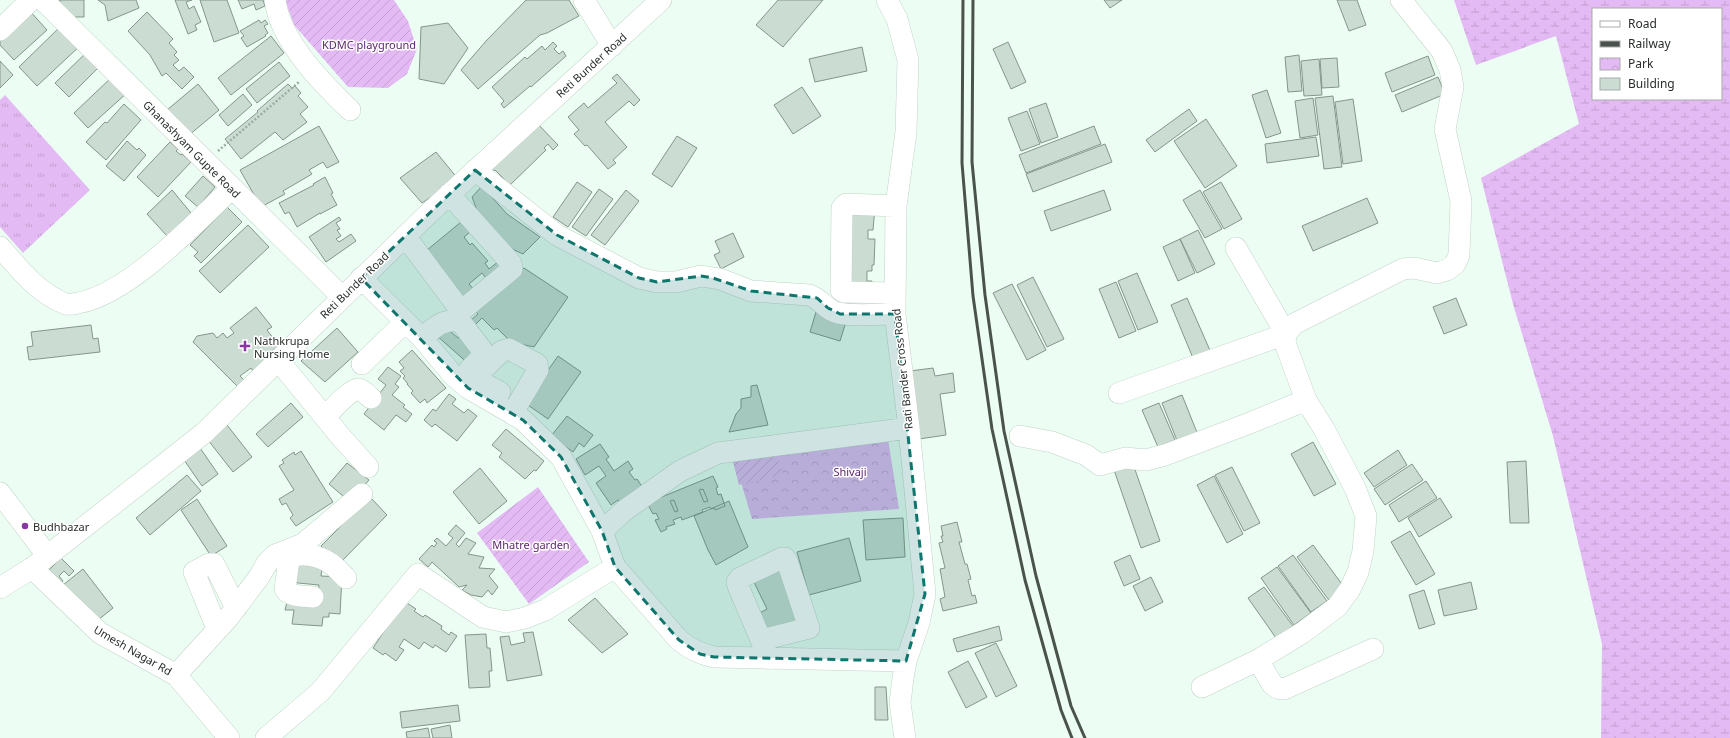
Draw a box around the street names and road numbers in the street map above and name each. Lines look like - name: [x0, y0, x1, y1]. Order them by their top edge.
- street label: Reti Bunder Road: [552, 29, 630, 101]
- street label: Ghanashyam Gupte Road: [140, 97, 244, 201]
- street label: Reti Bunder Road: [316, 248, 392, 322]
- street label: Rati Bander Cross Road: [888, 308, 916, 430]
- street label: Umesh Nagar Rd: [91, 622, 175, 678]

